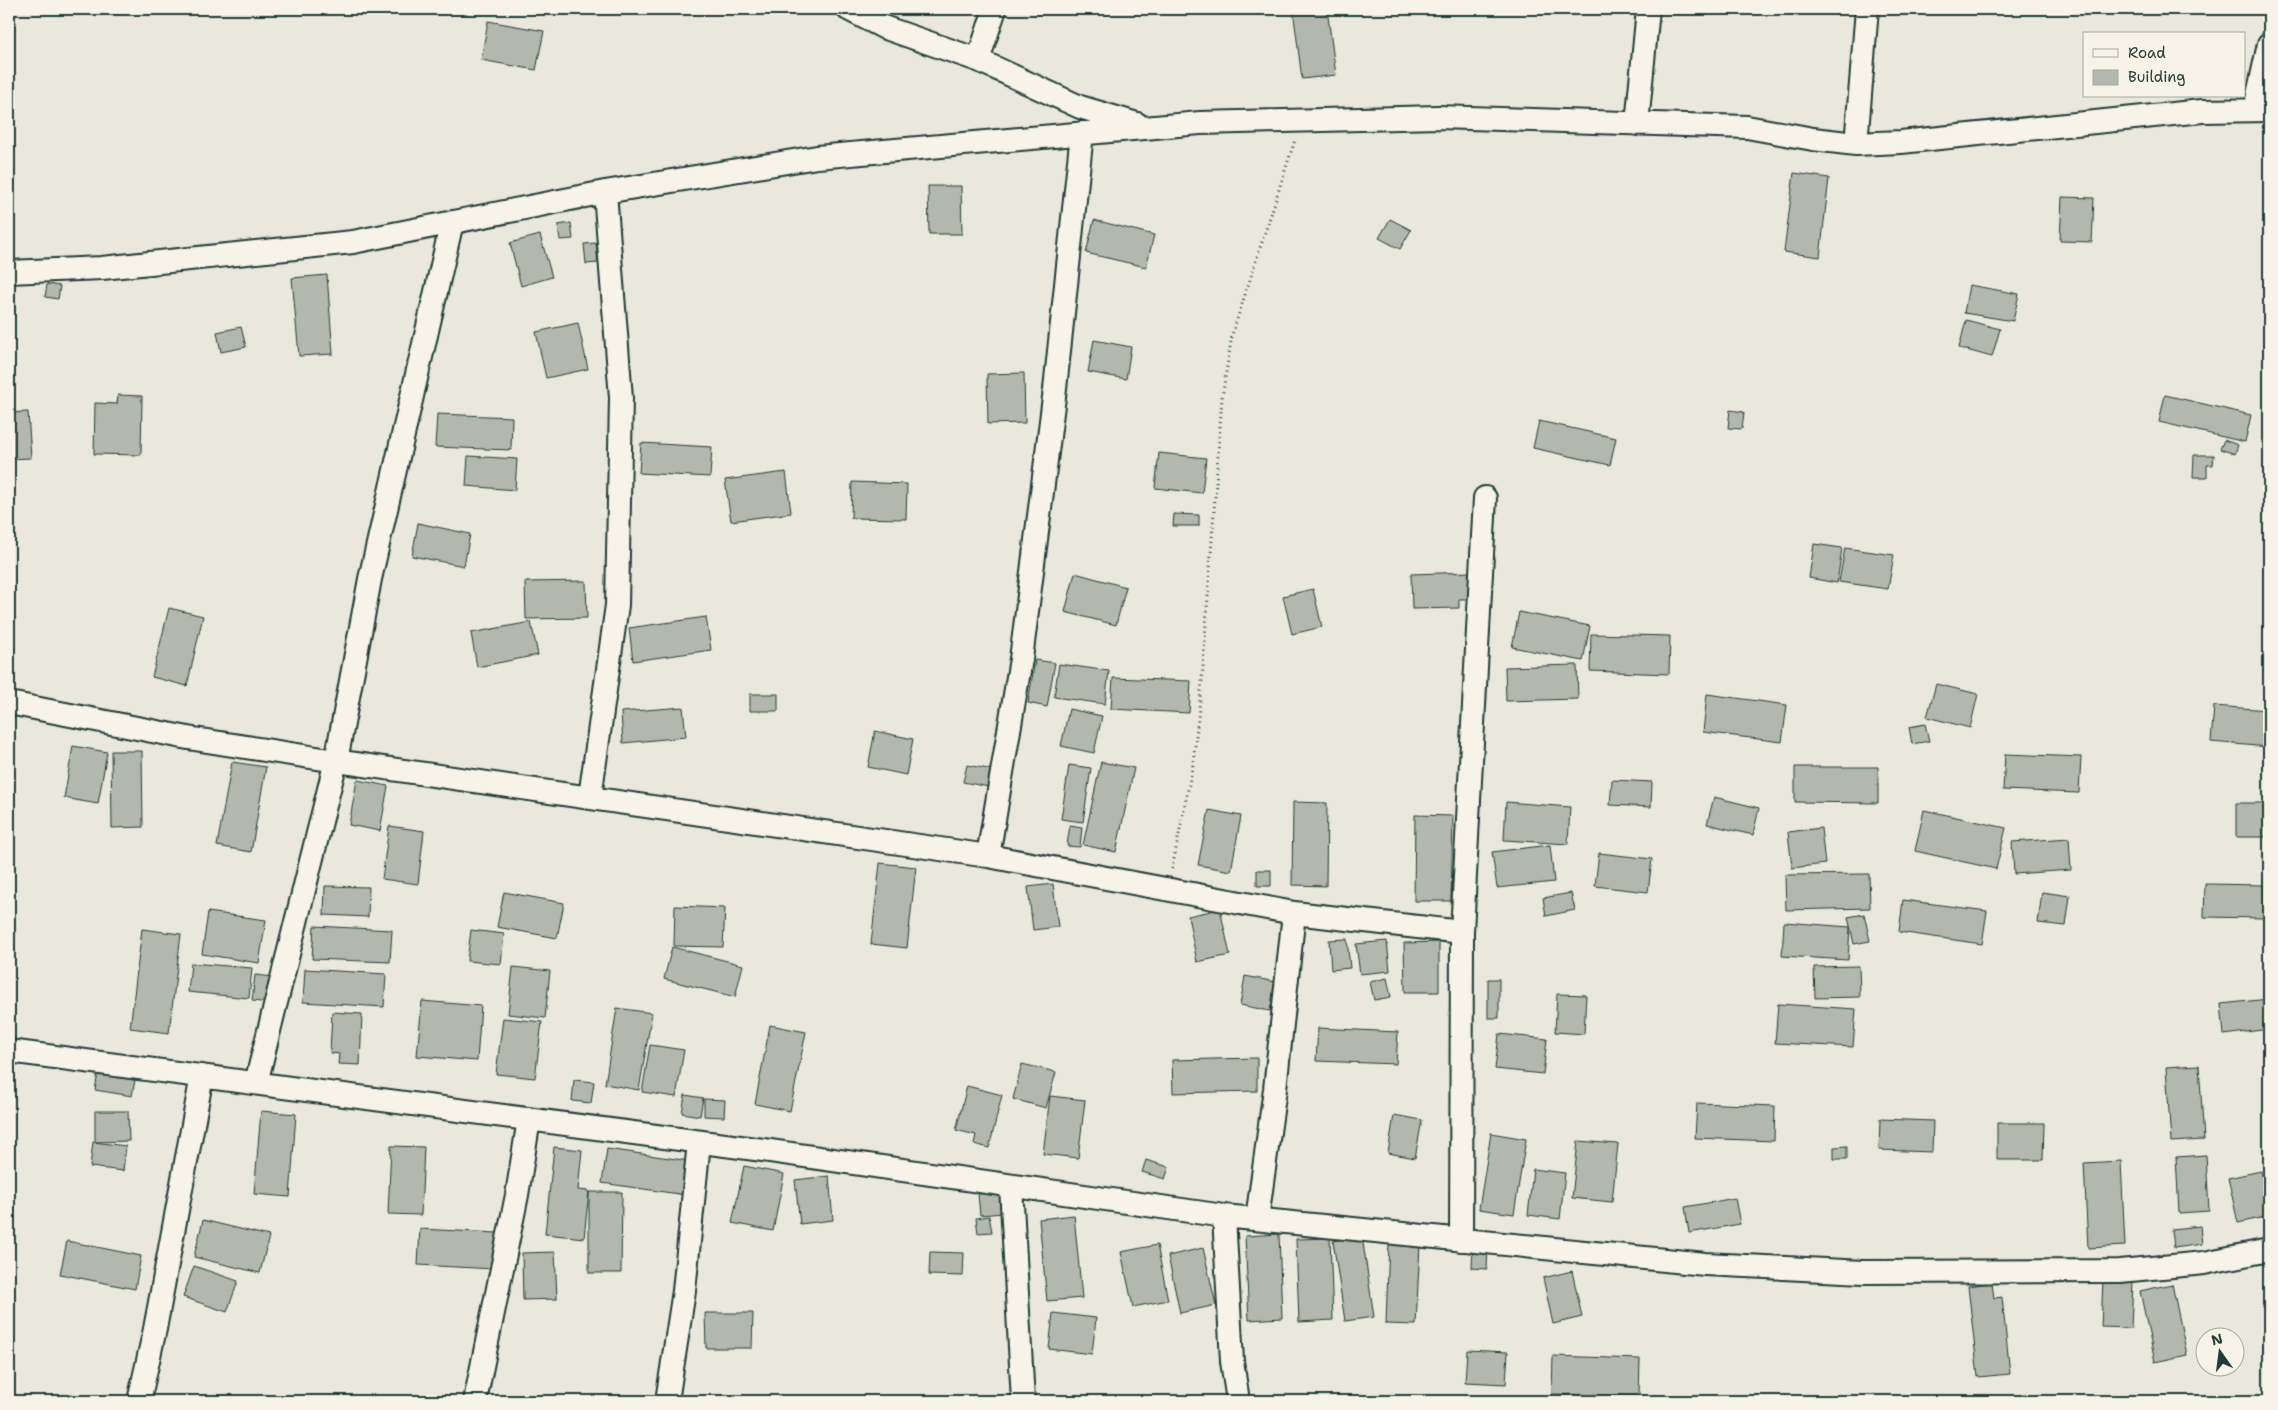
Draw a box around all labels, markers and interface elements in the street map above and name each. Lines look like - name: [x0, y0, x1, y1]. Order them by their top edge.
- legend: [2083, 32, 2246, 98]
- text: Road: [2128, 43, 2166, 63]
- text: Building: [2128, 67, 2185, 87]
- north arrow: [2196, 1328, 2246, 1378]
- text: N: [2209, 1329, 2224, 1349]

